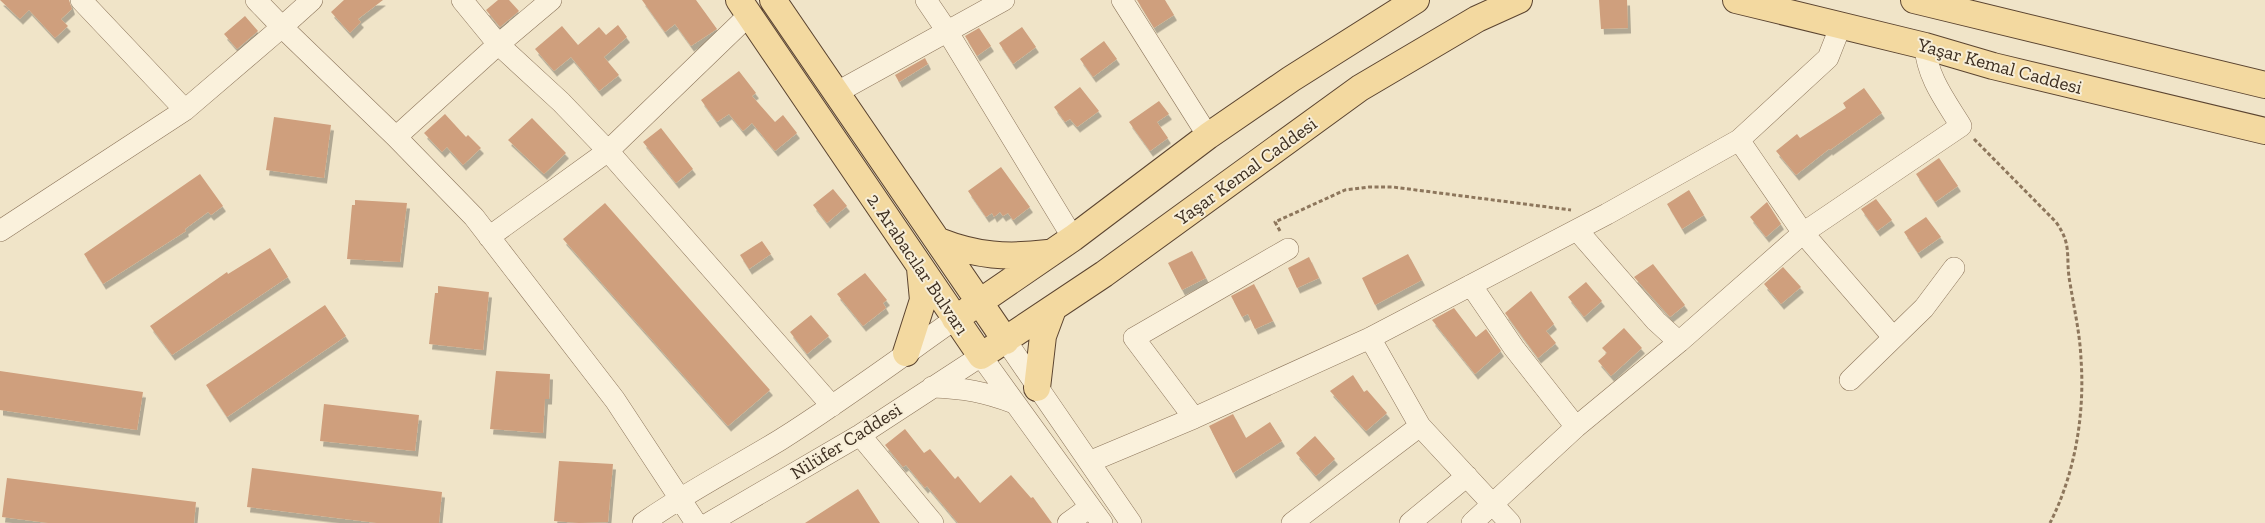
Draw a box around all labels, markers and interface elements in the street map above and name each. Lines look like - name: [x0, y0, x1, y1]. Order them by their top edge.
- street label: Yaşar Kemal Caddesi: [1914, 33, 2085, 99]
- street label: Yaşar Kemal Caddesi: [1170, 112, 1321, 231]
- street label: 2. Arabacılar Bulvarı: [862, 189, 974, 339]
- street label: Nilüfer Caddesi: [786, 398, 906, 484]

